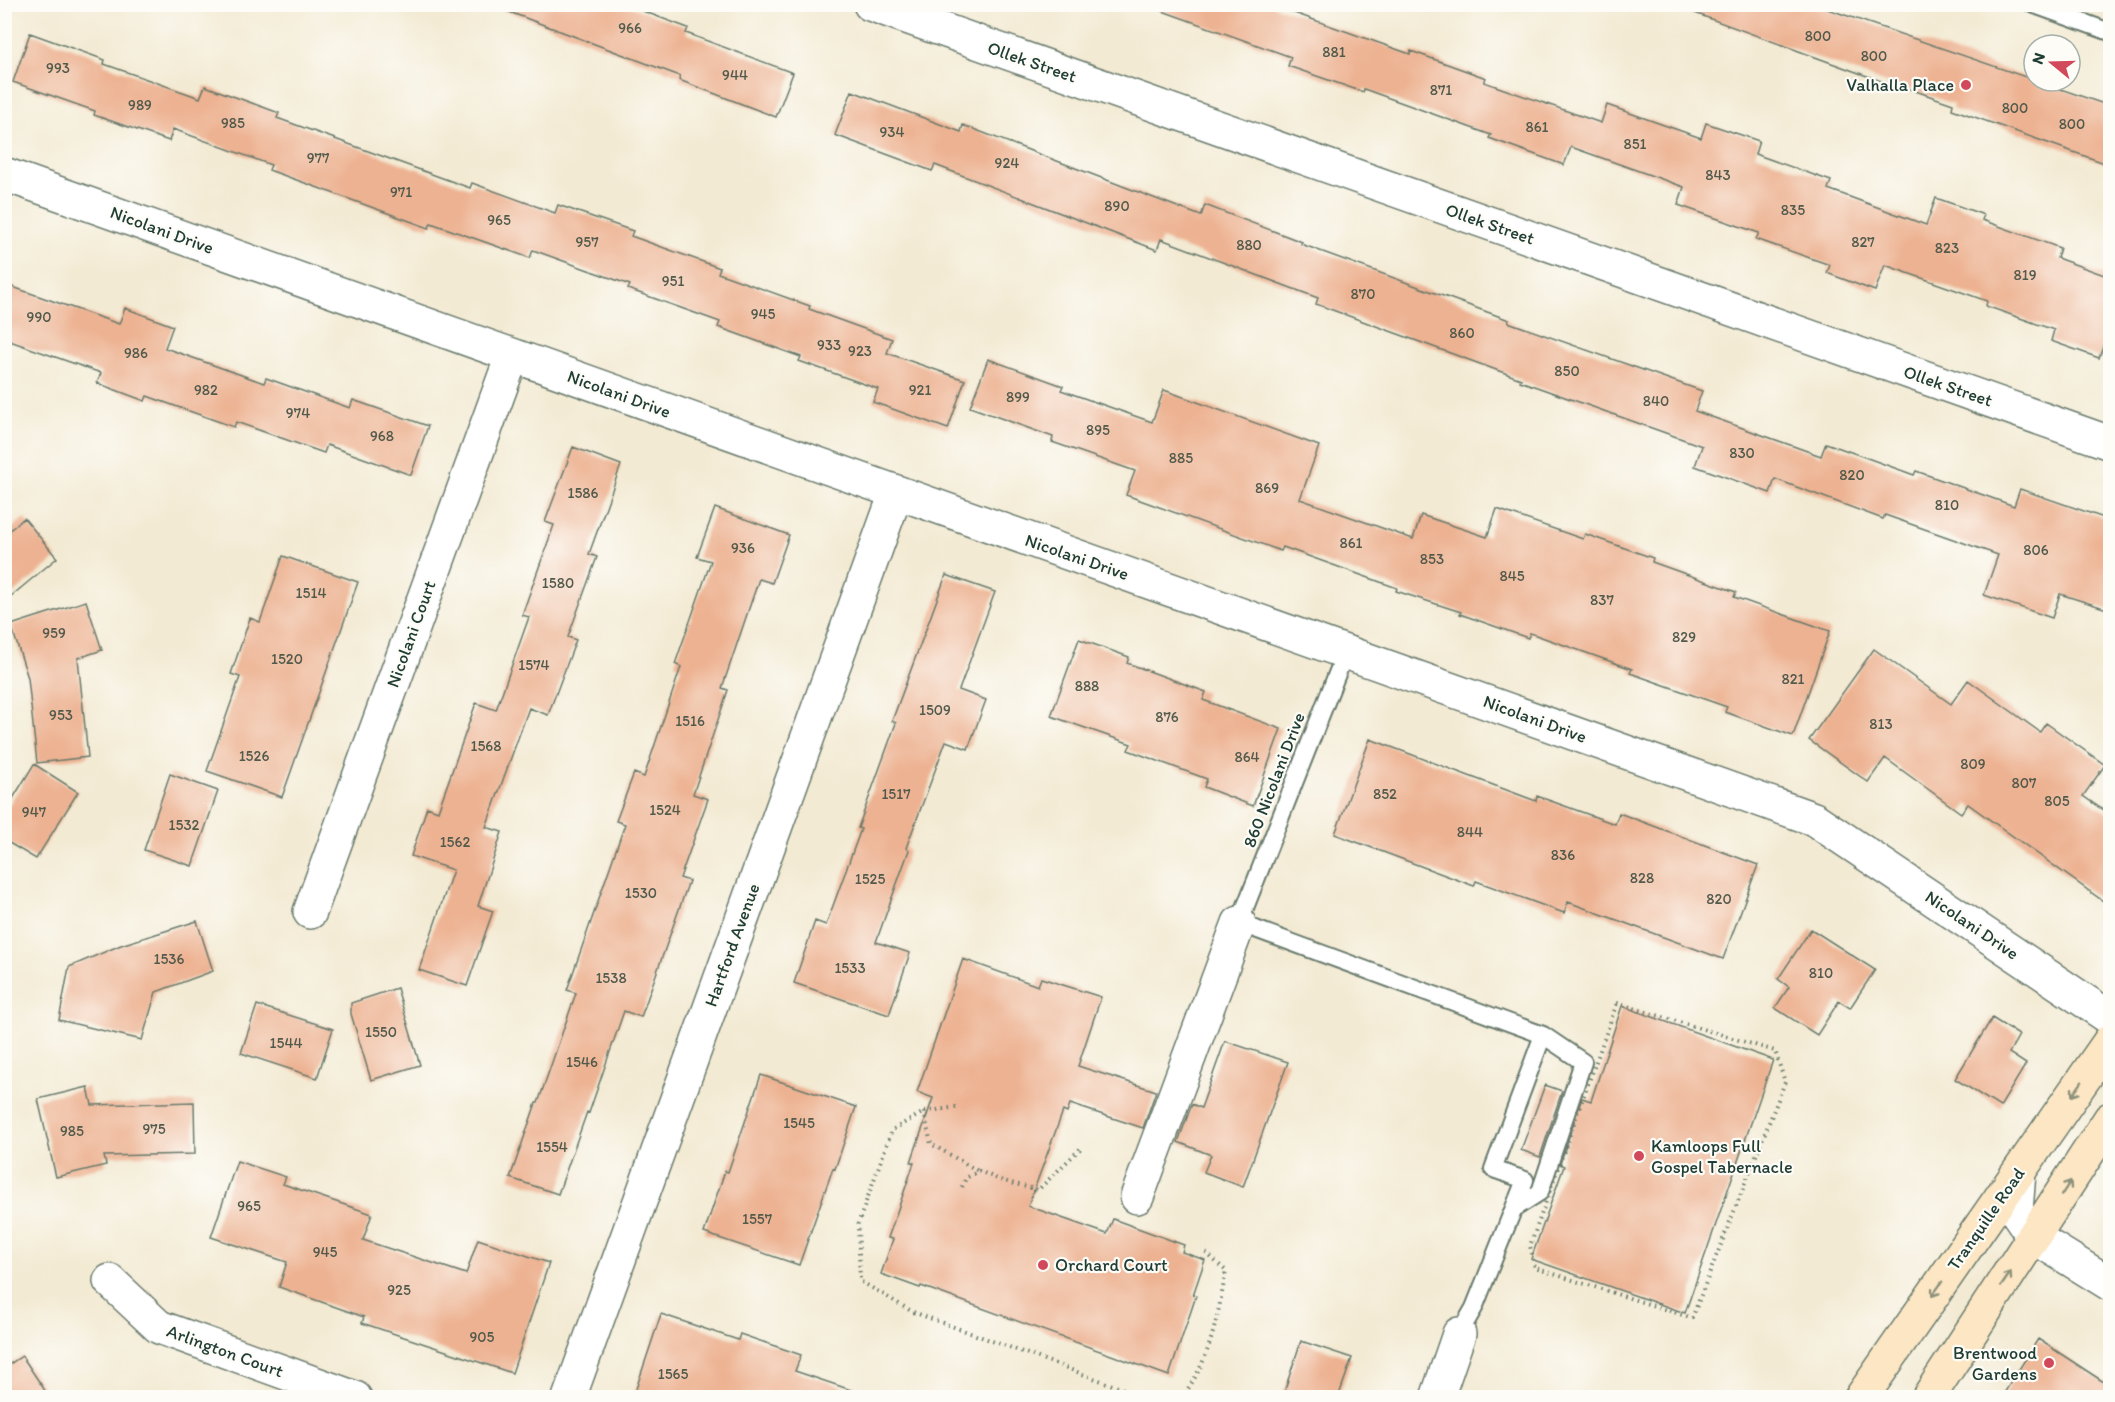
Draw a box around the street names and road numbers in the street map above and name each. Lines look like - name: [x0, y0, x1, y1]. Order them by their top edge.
- street label: Ollek Street: [985, 36, 1080, 88]
- street label: Ollek Street: [1443, 198, 1538, 250]
- street label: Nicolani Drive: [107, 201, 217, 259]
- street label: Ollek Street: [1901, 360, 1996, 412]
- street label: Nicolani Drive: [564, 365, 674, 423]
- street label: Nicolani Drive: [1022, 529, 1132, 585]
- street label: Nicolani Court: [381, 577, 441, 691]
- street label: Nicolani Drive: [1480, 690, 1590, 748]
- street label: 860 Nicolani Drive: [1238, 709, 1310, 851]
- street label: Hartford Avenue: [699, 880, 765, 1010]
- street label: Nicolani Drive: [1921, 886, 2023, 964]
- street label: Tranquille Road: [1942, 1163, 2030, 1275]
- street label: Arlington Court: [164, 1320, 287, 1382]

